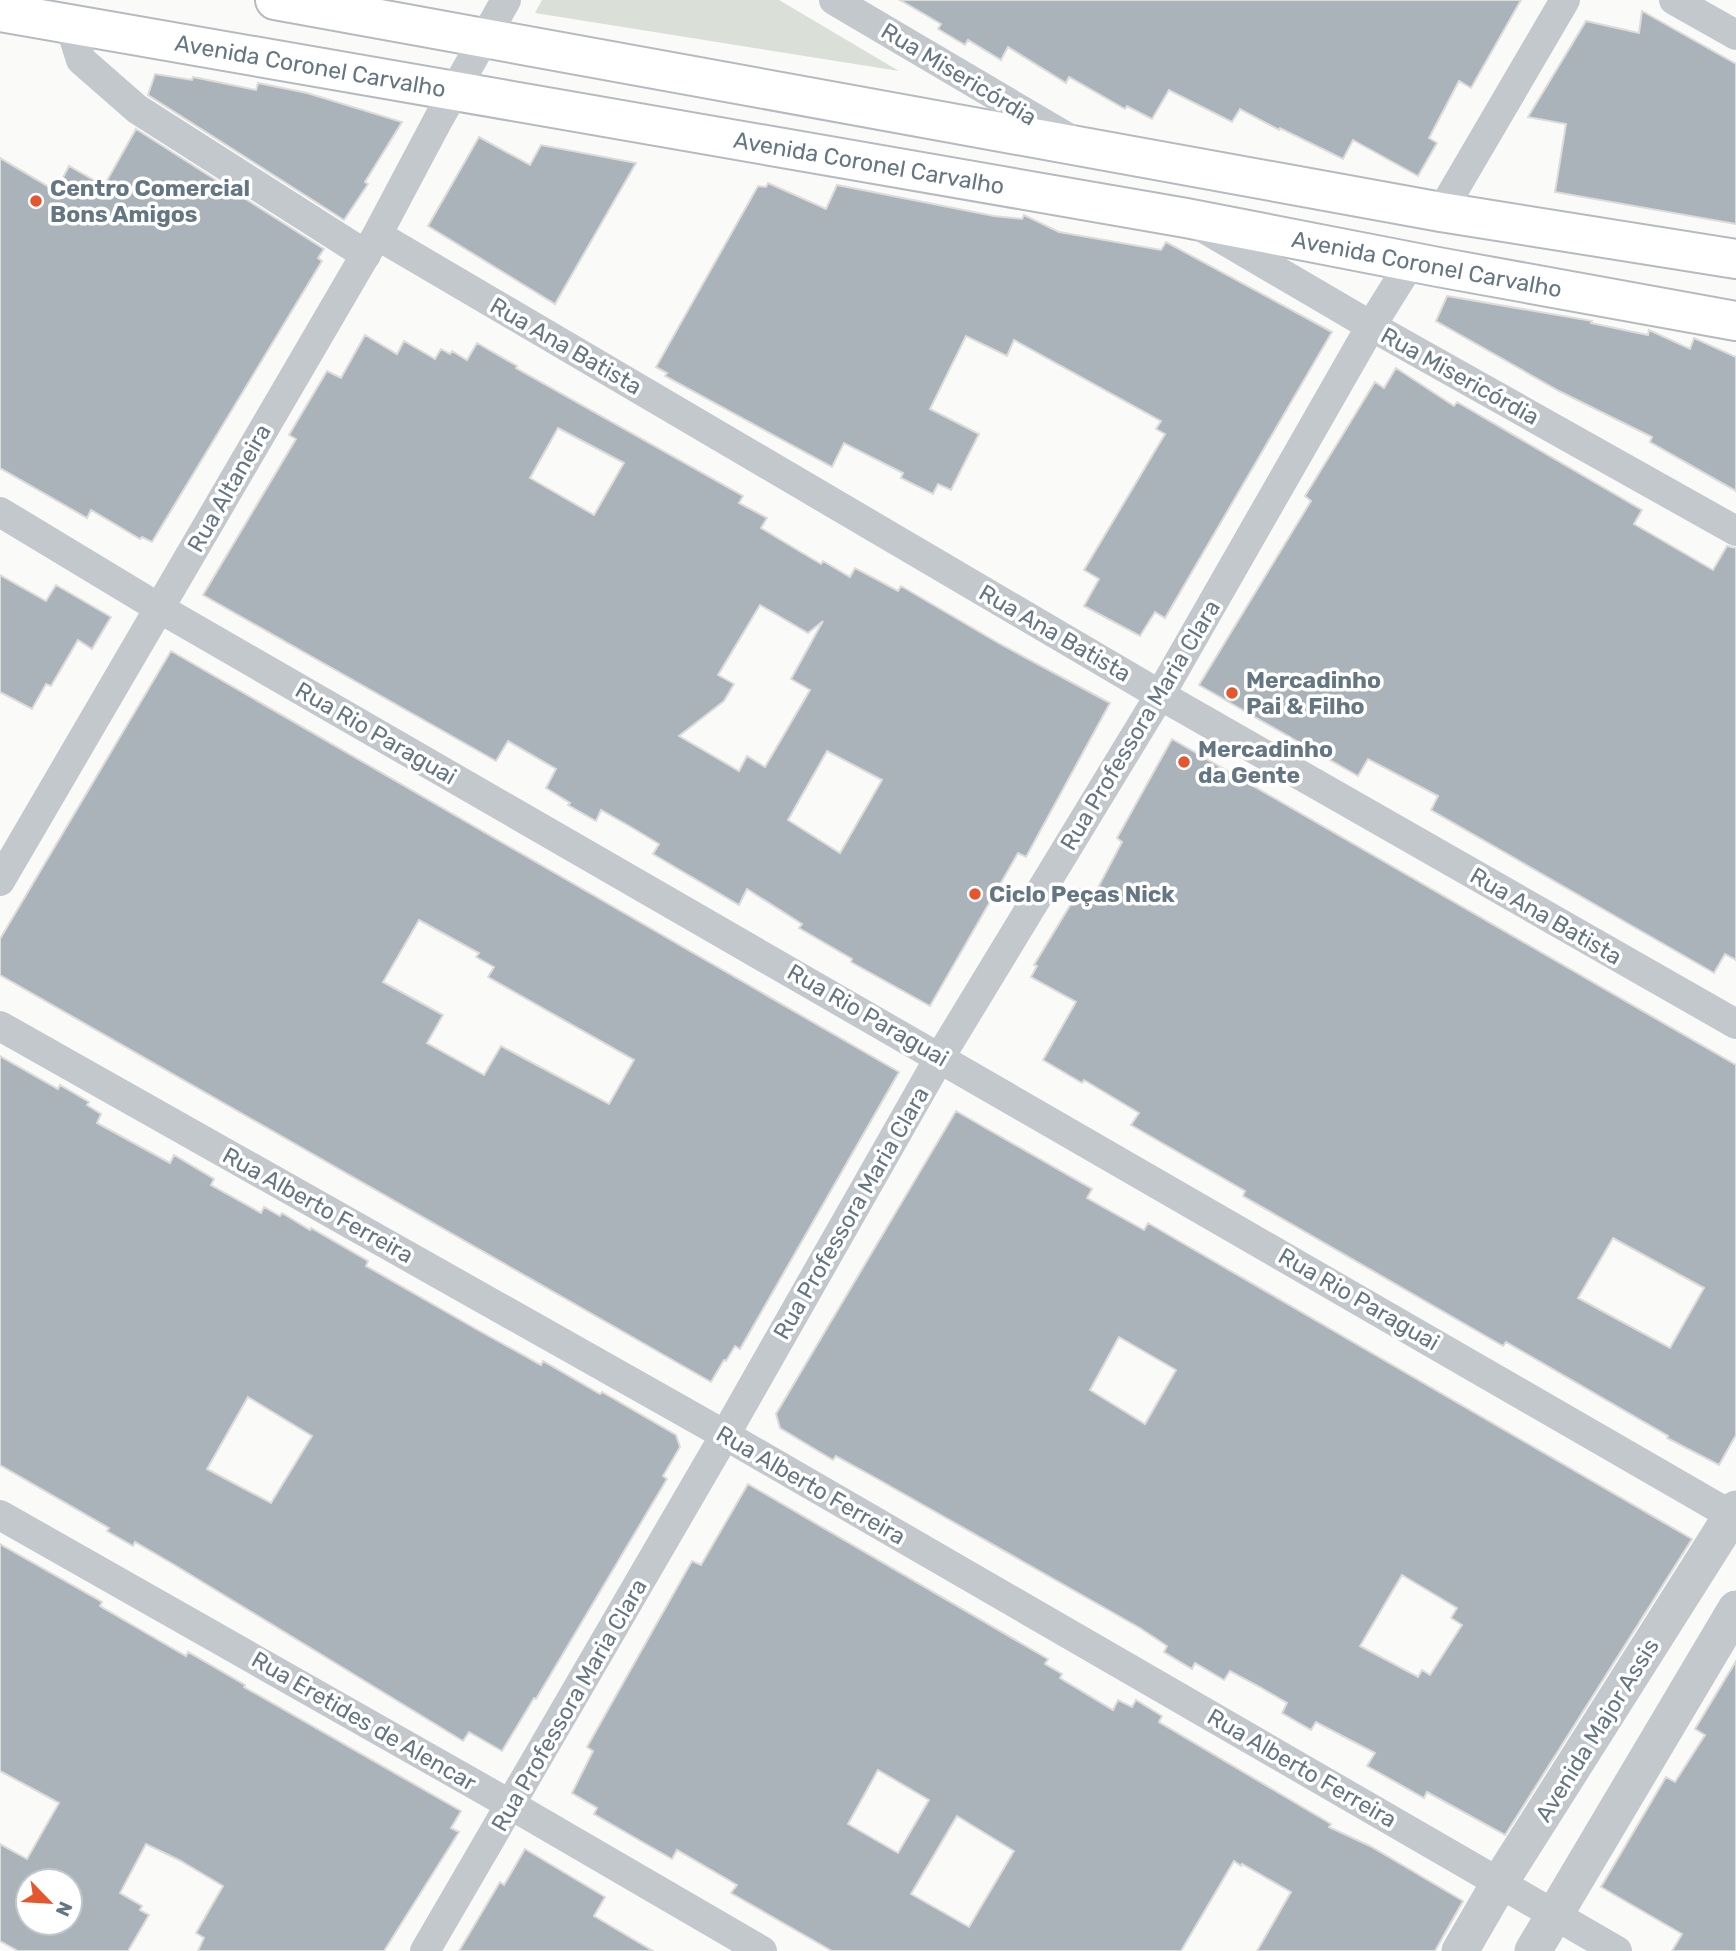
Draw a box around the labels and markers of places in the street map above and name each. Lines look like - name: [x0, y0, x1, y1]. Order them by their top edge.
- place label: Centro Comercial Bons Amigos: [50, 174, 250, 228]
- marker: Centro Comercial Bons Amigos: [28, 193, 44, 209]
- place label: Mercadinho Pai & Filho: [1246, 666, 1381, 720]
- marker: Mercadinho Pai & Filho: [1224, 685, 1240, 701]
- place label: Mercadinho da Gente: [1198, 735, 1333, 789]
- marker: Mercadinho da Gente: [1176, 754, 1192, 770]
- place label: Ciclo Peças Nick: [989, 880, 1175, 908]
- marker: Ciclo Peças Nick: [967, 886, 983, 902]

